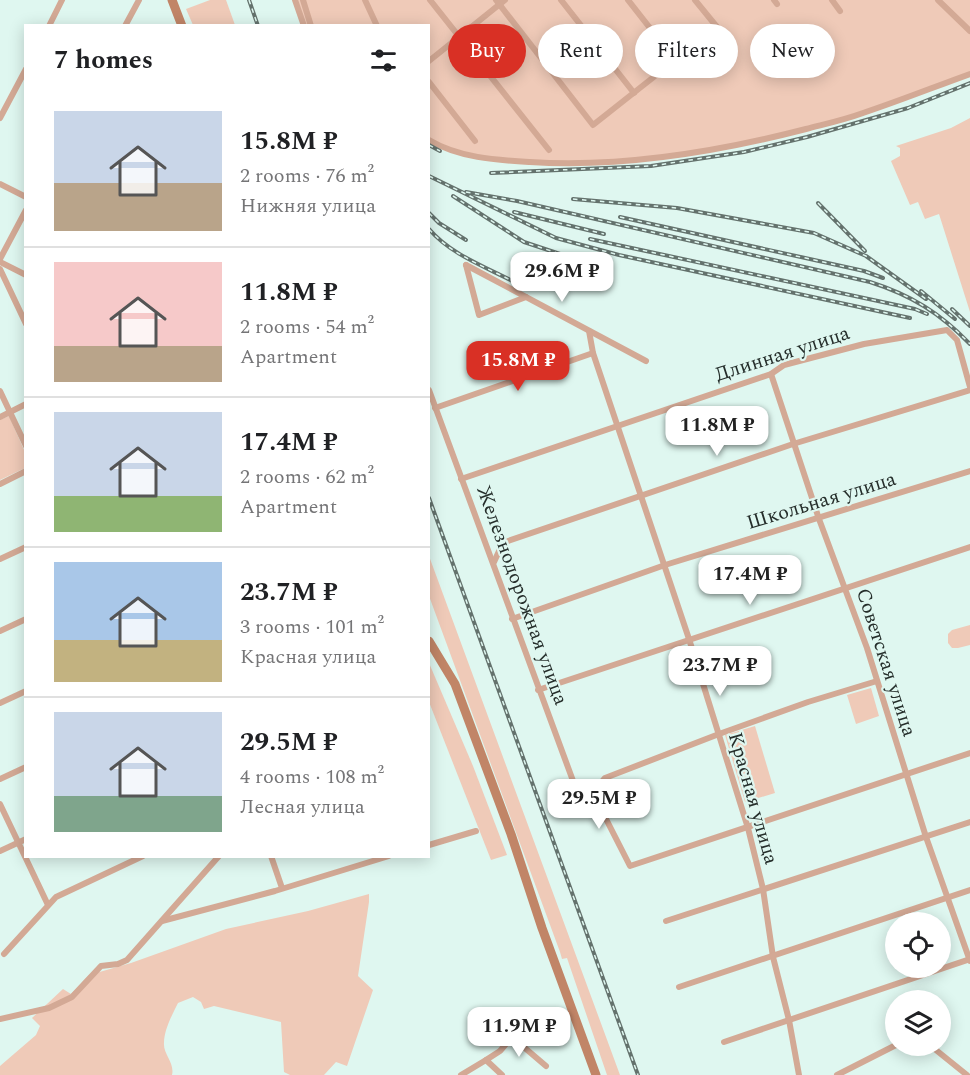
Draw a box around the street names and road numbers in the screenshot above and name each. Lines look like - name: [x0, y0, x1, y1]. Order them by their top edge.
- street label: Длинная улица: [711, 318, 854, 390]
- street label: Школьная улица: [743, 464, 900, 538]
- street label: Железнодорожная улица: [468, 481, 576, 710]
- street label: Советская улица: [848, 584, 924, 741]
- street label: Красная улица: [720, 729, 786, 868]

